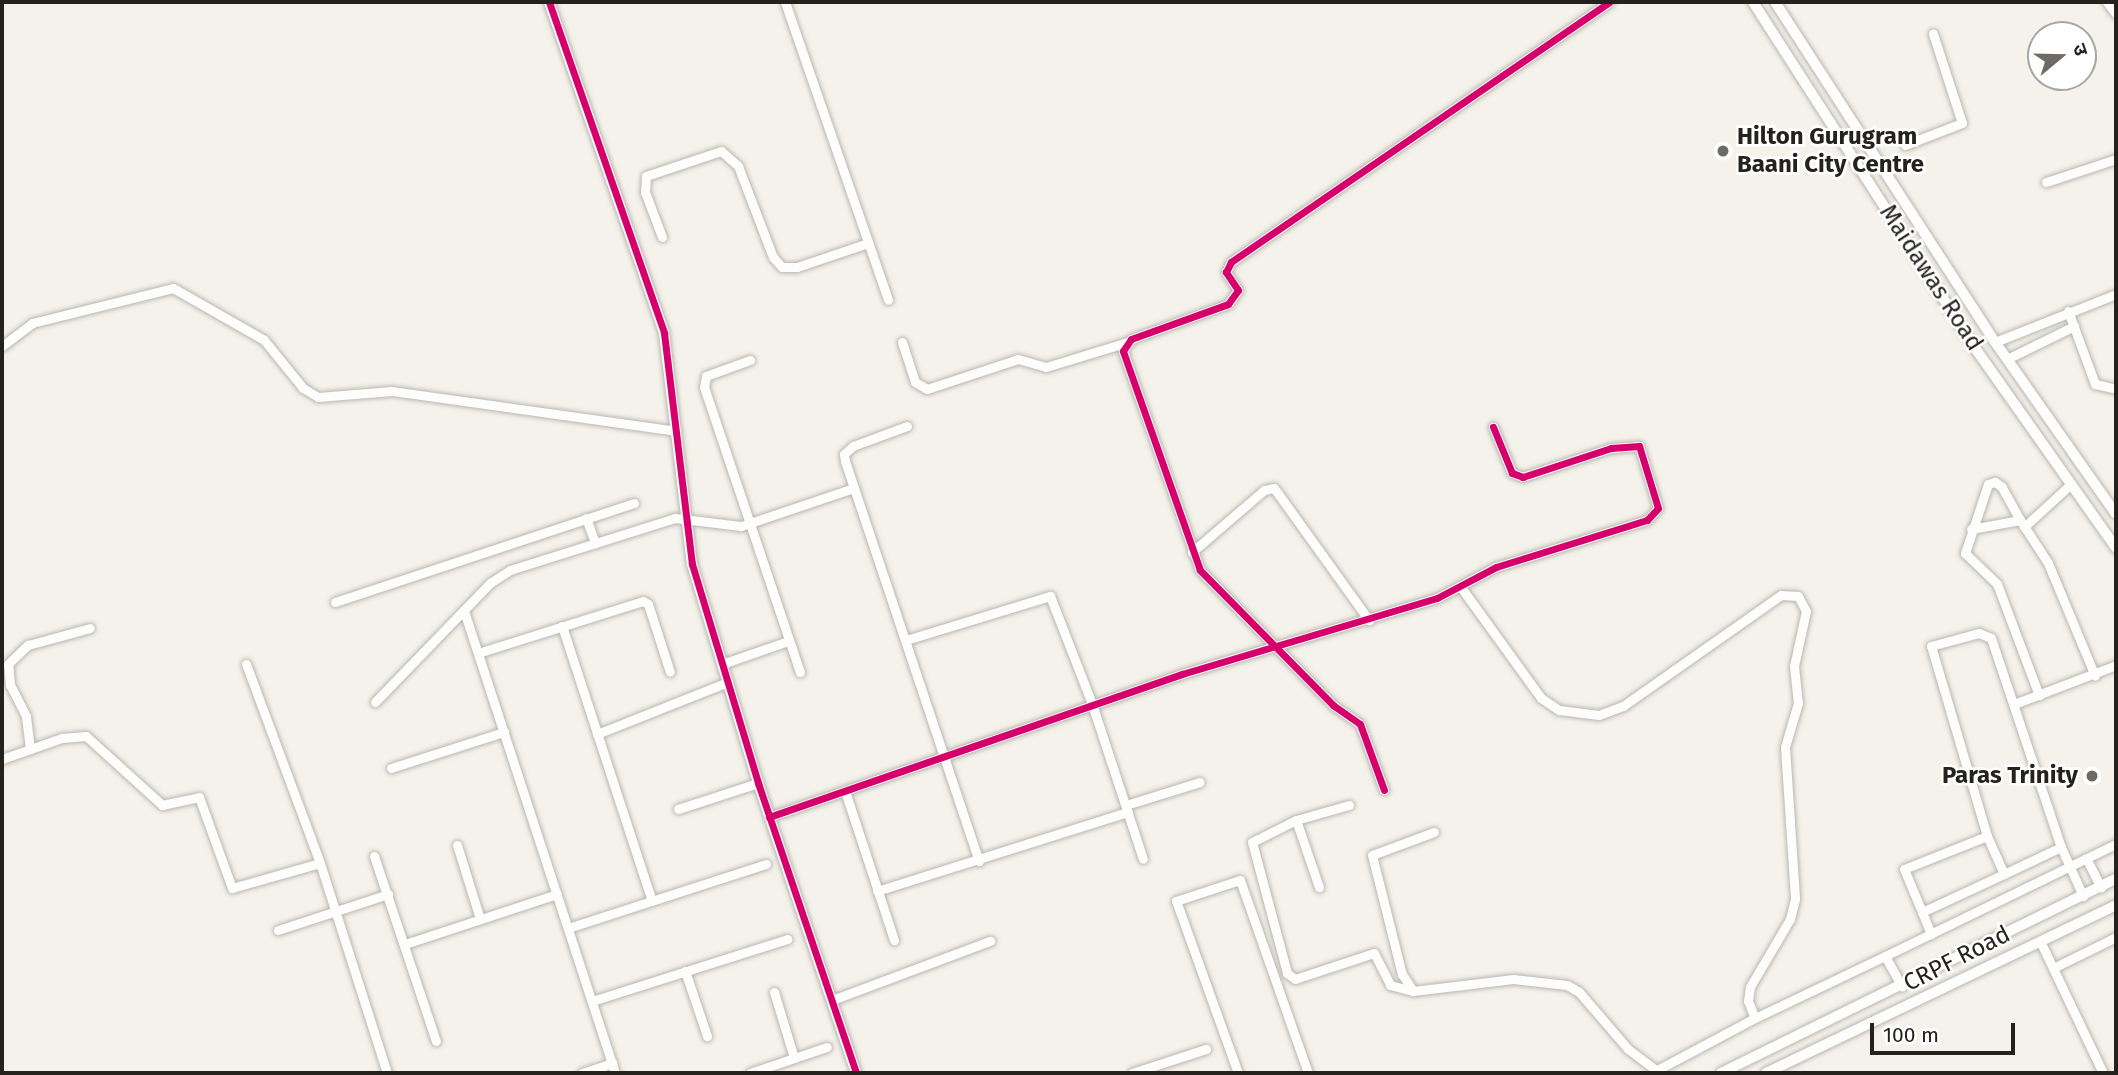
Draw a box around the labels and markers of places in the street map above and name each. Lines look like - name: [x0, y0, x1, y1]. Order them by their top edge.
- place label: Hilton Gurugram Baani City Centre: [1737, 123, 1924, 179]
- marker: Hilton Gurugram Baani City Centre: [1715, 143, 1731, 159]
- place label: Paras Trinity: [1942, 762, 2078, 790]
- marker: Paras Trinity: [2084, 768, 2100, 784]

